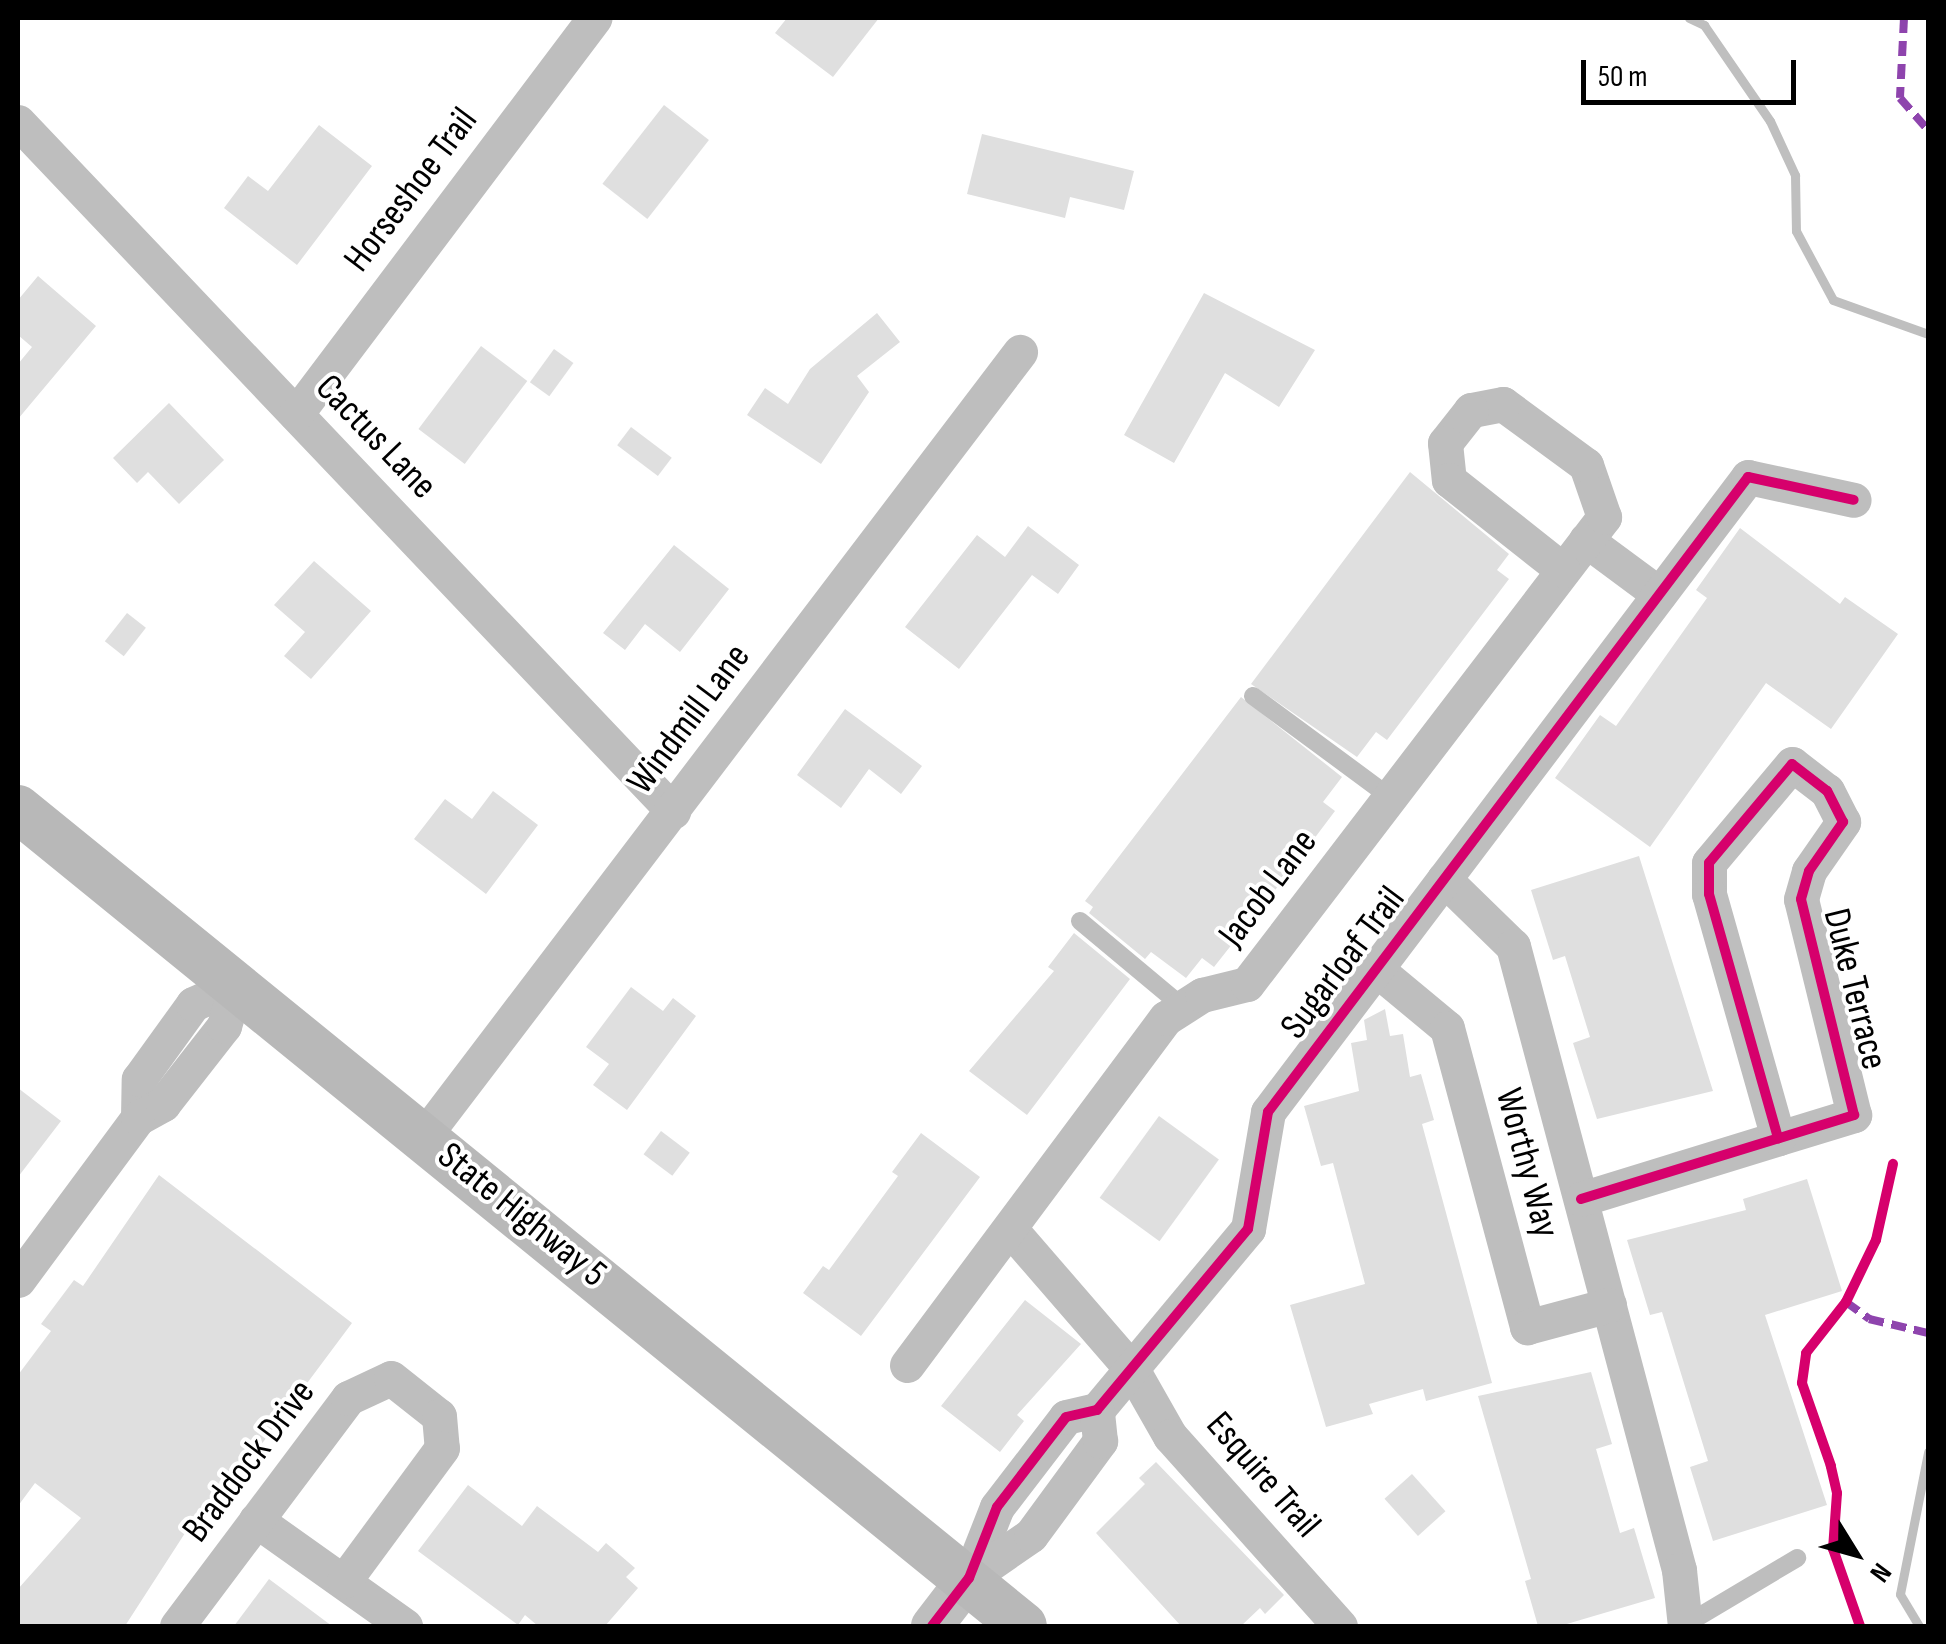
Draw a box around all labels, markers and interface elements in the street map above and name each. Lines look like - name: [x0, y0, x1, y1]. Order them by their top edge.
- scale bar: [1586, 40, 1801, 102]
- text: 50 m: [1598, 59, 1647, 95]
- street label: Horseshoe Trail: [335, 99, 487, 281]
- street label: Cactus Lane: [306, 365, 446, 509]
- street label: Windmill Lane: [618, 635, 760, 803]
- street label: Jacob Lane: [1209, 820, 1327, 956]
- street label: Sugarloaf Trail: [1271, 878, 1415, 1048]
- street label: Duke Terrace: [1813, 904, 1897, 1074]
- street label: Worthy Way: [1485, 1083, 1569, 1243]
- street label: State Highway 5: [428, 1133, 616, 1297]
- street label: Braddock Drive: [173, 1371, 325, 1551]
- street label: Esquire Trail: [1196, 1403, 1330, 1547]
- north arrow: [1806, 1504, 1906, 1604]
- text: N: [1863, 1556, 1898, 1588]

